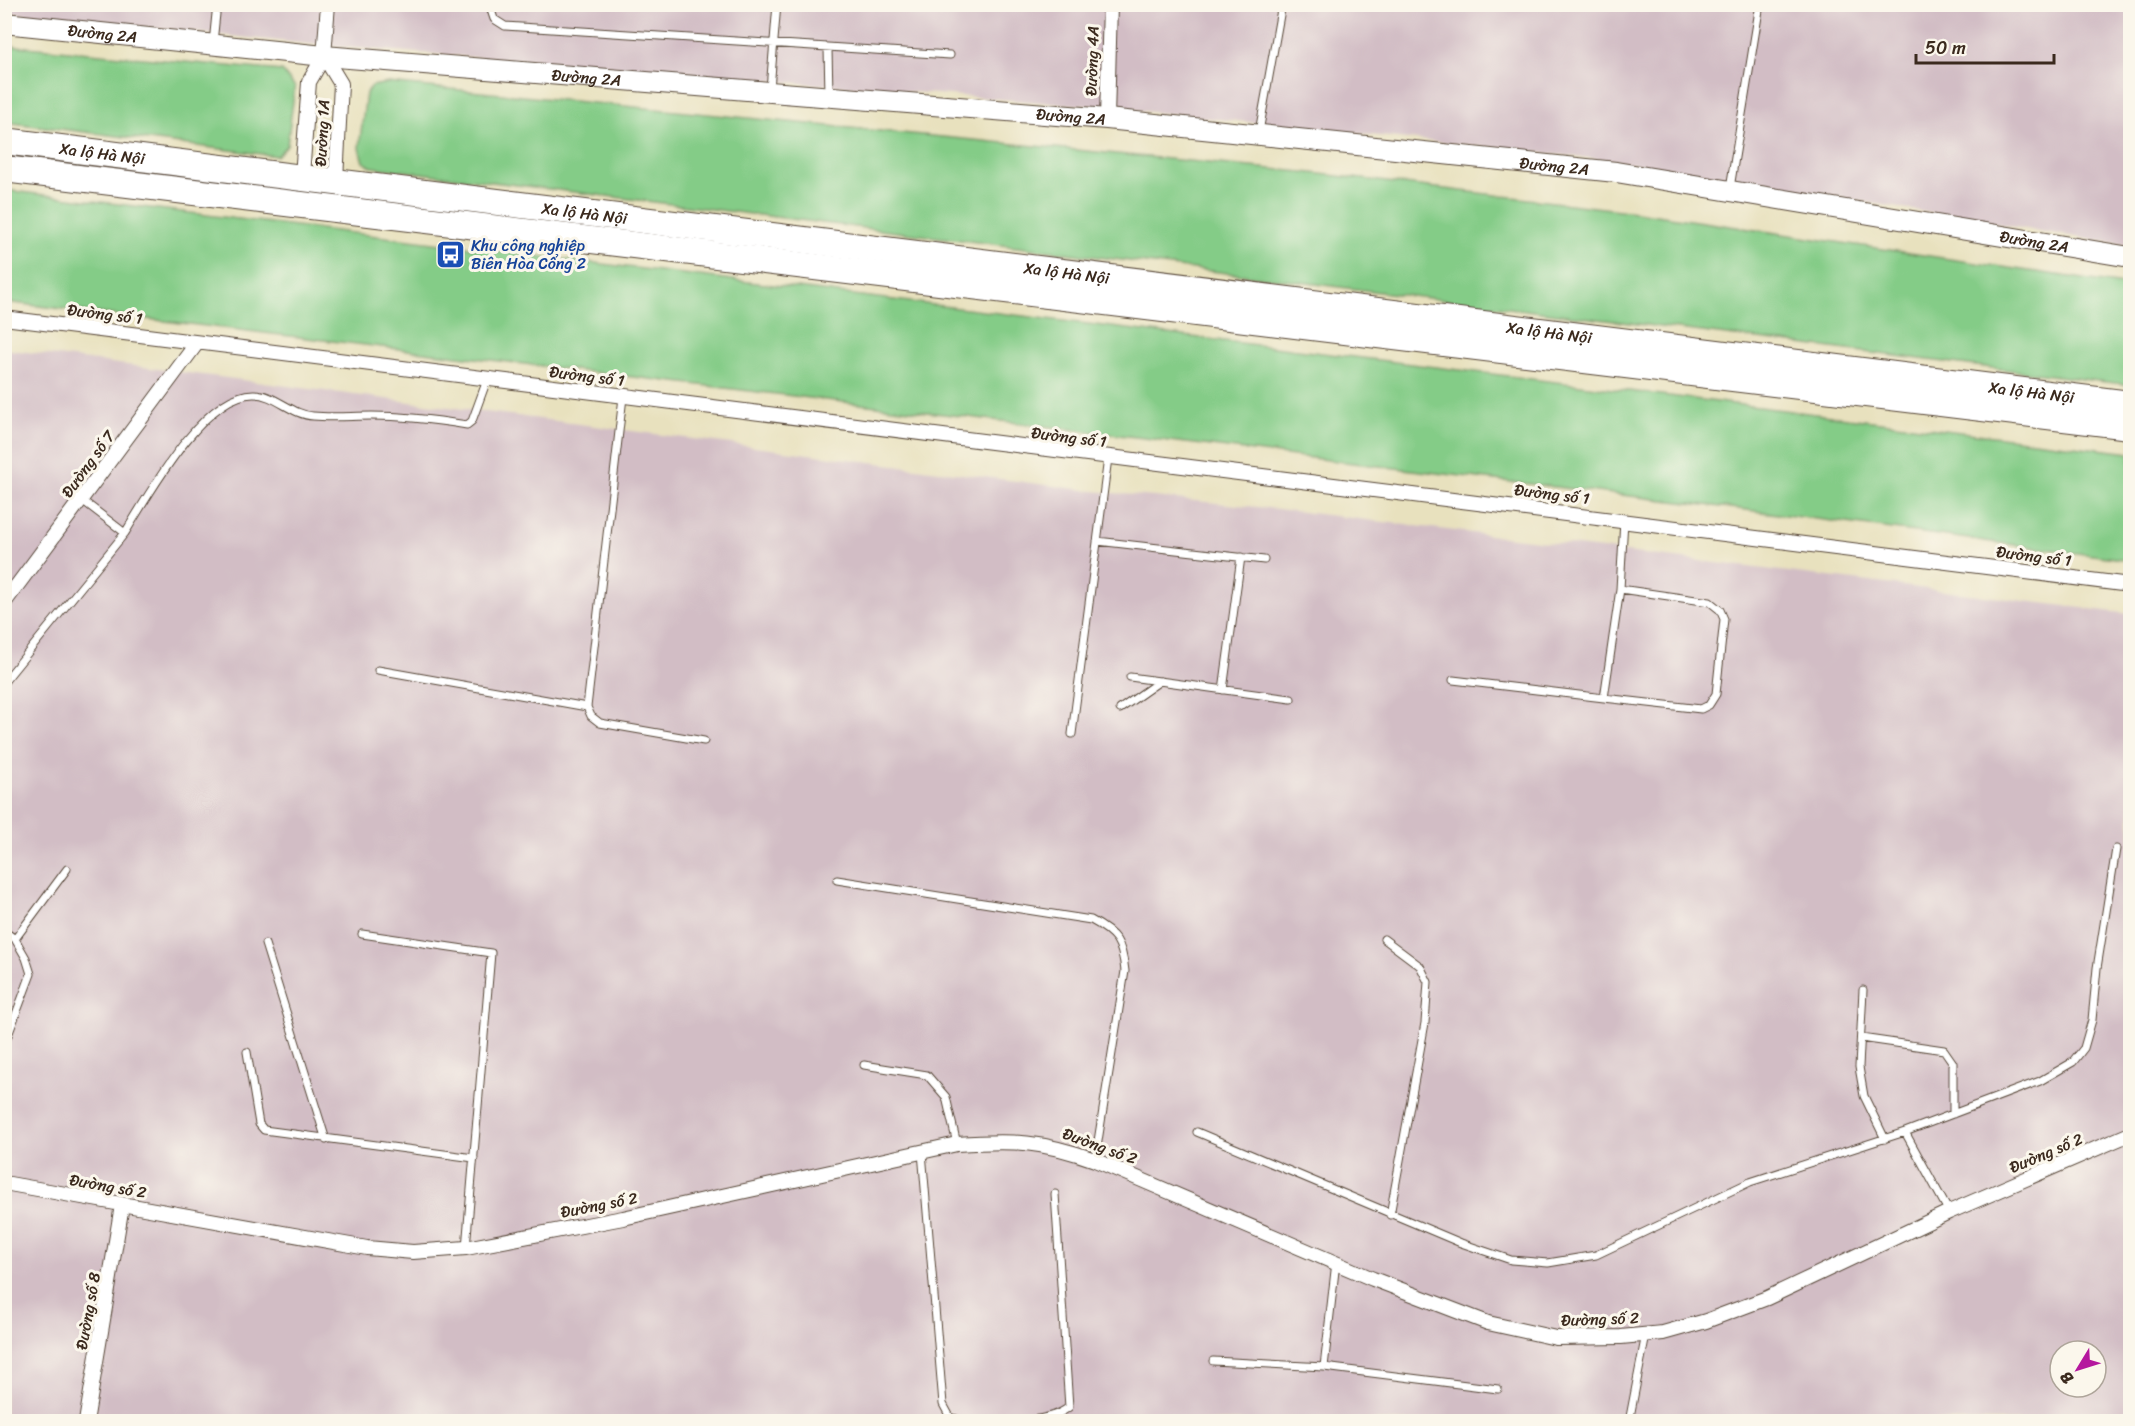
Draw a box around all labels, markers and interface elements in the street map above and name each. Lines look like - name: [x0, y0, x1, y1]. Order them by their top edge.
- street label: Đường 2A: [66, 15, 139, 51]
- street label: Đường 4A: [1076, 25, 1108, 97]
- scale bar: [1916, 27, 2054, 65]
- text: 50 m: [1925, 32, 1966, 64]
- street label: Đường 2A: [551, 60, 622, 94]
- street label: Đường 1A: [306, 99, 338, 167]
- street label: Đường 2A: [1035, 99, 1107, 133]
- street label: Xa lộ Hà Nội: [57, 133, 147, 173]
- street label: Đường 2A: [1518, 148, 1590, 184]
- street label: Xa lộ Hà Nội: [539, 193, 629, 233]
- street label: Đường 2A: [1998, 221, 2071, 261]
- place label: Khu công nghiệp Biên Hòa Cổng 2: [471, 231, 586, 278]
- bus stop icon: Khu công nghiệp Biên Hòa Cổng 2: [434, 238, 466, 270]
- street label: Xa lộ Hà Nội: [1022, 253, 1112, 292]
- street label: Đường số 1: [66, 295, 144, 333]
- street label: Xa lộ Hà Nội: [1504, 312, 1594, 352]
- street label: Đường số 1: [548, 357, 626, 395]
- street label: Xa lộ Hà Nội: [1986, 372, 2076, 412]
- street label: Đường số 1: [1030, 418, 1108, 456]
- street label: Đường số 7: [53, 423, 123, 504]
- street label: Đường số 1: [1513, 475, 1591, 513]
- street label: Đường số 1: [1995, 537, 2073, 575]
- street label: Đường số 2: [1058, 1119, 1142, 1173]
- street label: Đường số 2: [2004, 1124, 2088, 1182]
- street label: Đường số 2: [67, 1165, 149, 1207]
- street label: Đường số 2: [558, 1183, 640, 1227]
- street label: Đường số 8: [67, 1270, 109, 1352]
- street label: Đường số 2: [1561, 1303, 1639, 1335]
- north arrow: [2048, 1339, 2108, 1399]
- text: B: [2051, 1364, 2081, 1391]

